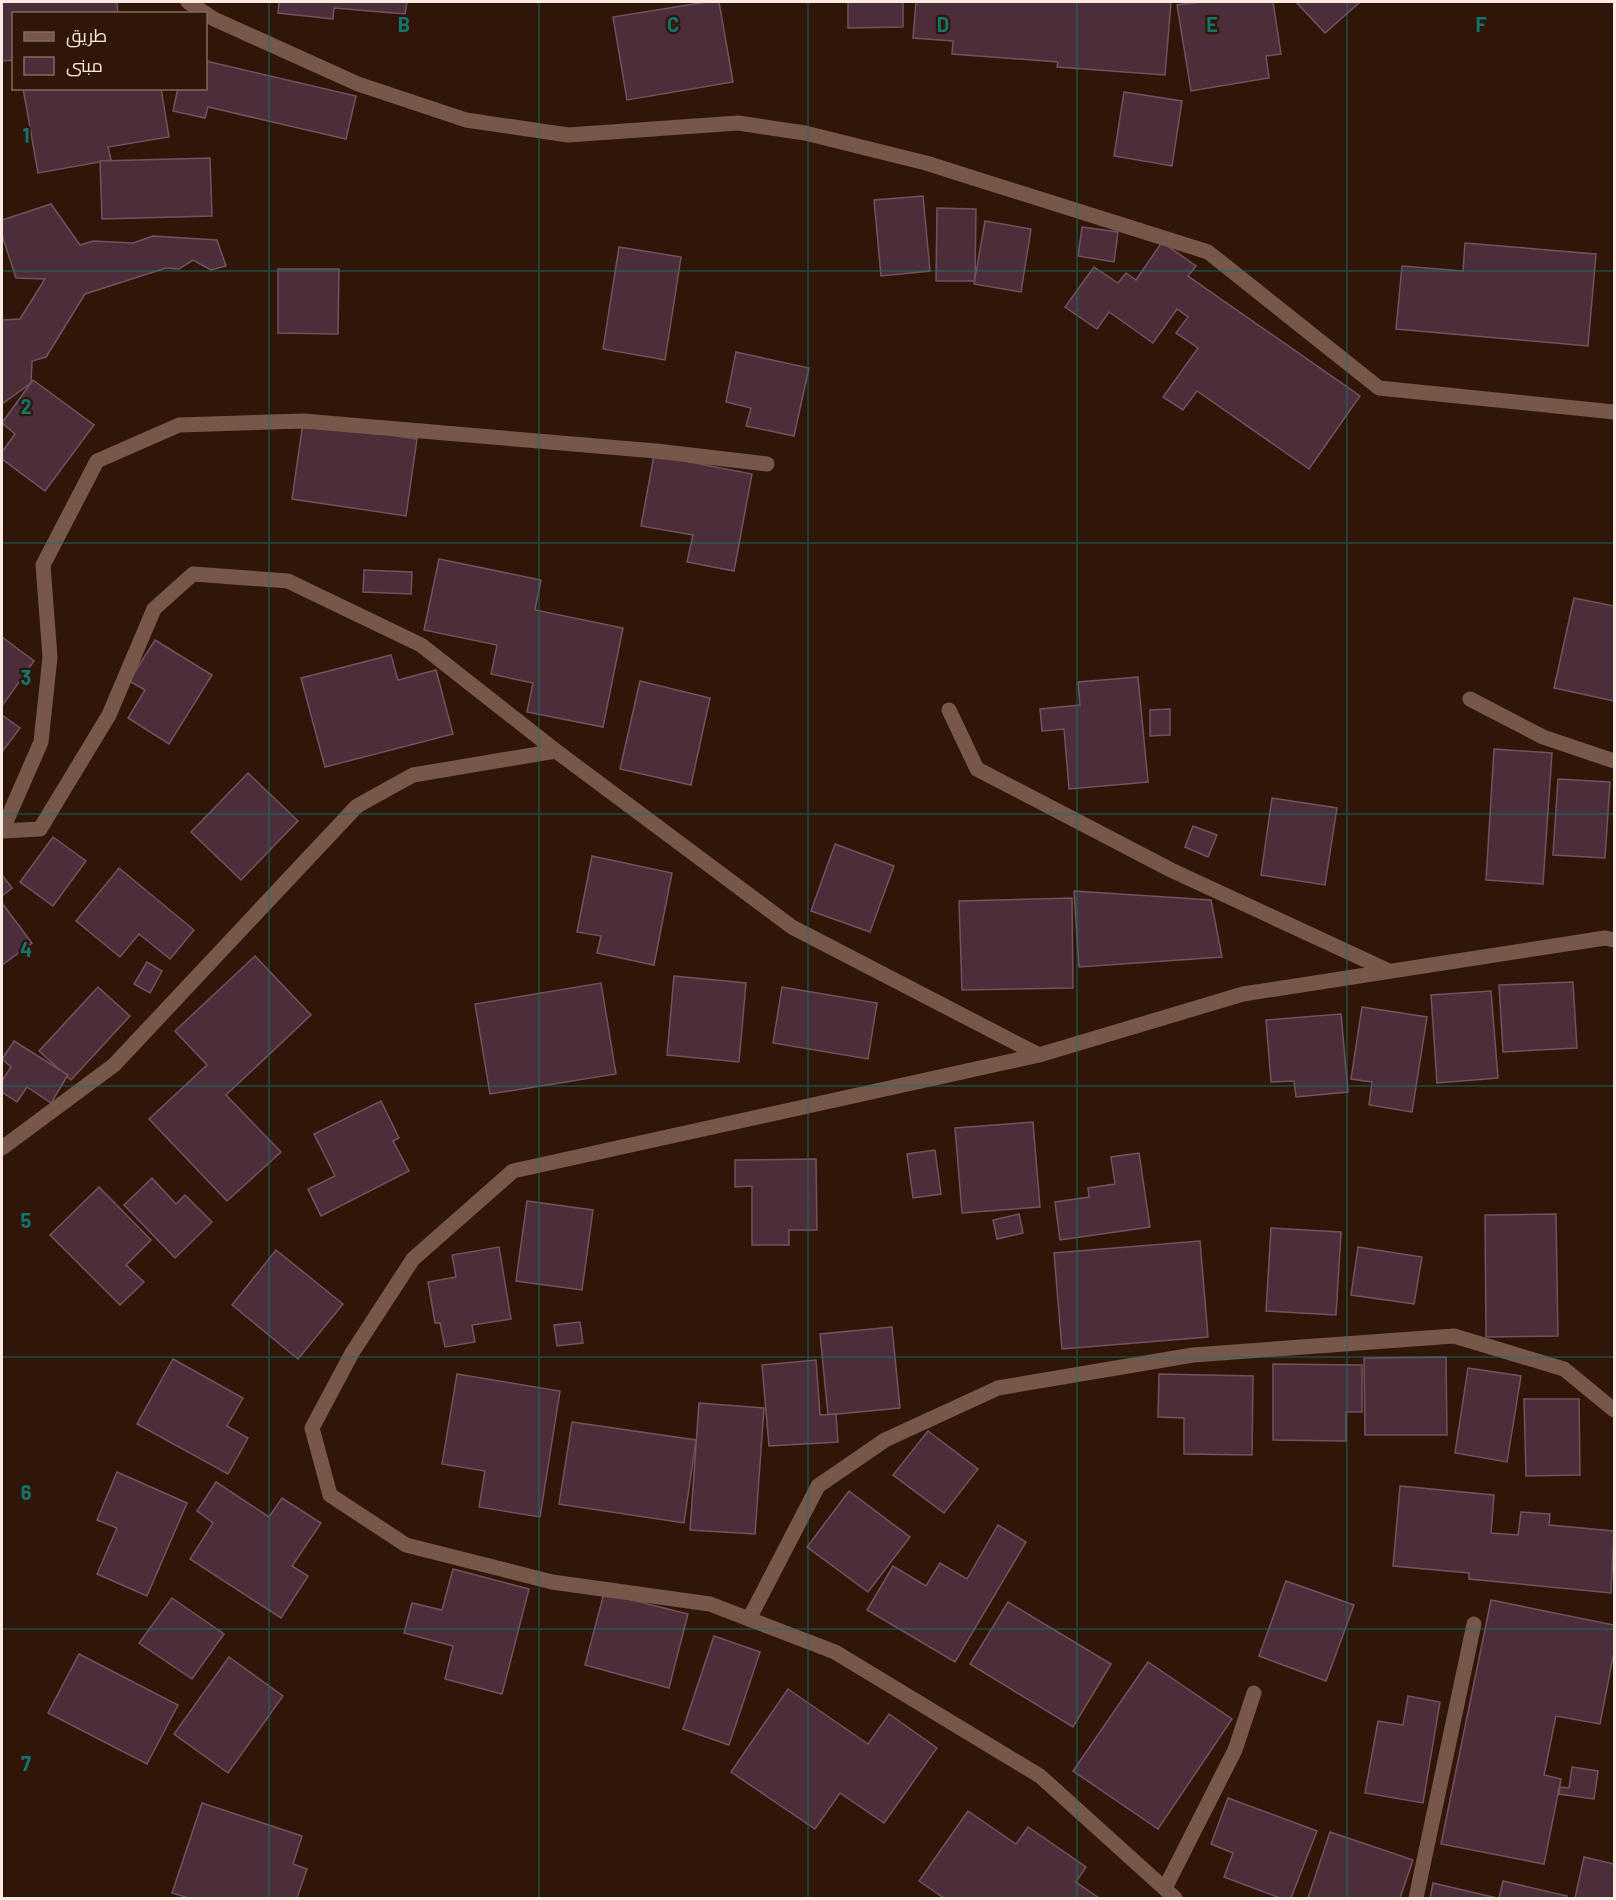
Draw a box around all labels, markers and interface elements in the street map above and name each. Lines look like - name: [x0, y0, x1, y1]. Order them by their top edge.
- legend: [12, 12, 207, 90]
- text: B: [398, 12, 410, 36]
- text: C: [667, 12, 679, 36]
- text: D: [937, 12, 949, 36]
- text: E: [1206, 12, 1218, 36]
- text: F: [1475, 12, 1487, 36]
- text: طريق: [66, 24, 107, 48]
- text: مبنى: [66, 54, 103, 77]
- text: 1: [22, 123, 30, 147]
- text: 2: [20, 394, 32, 418]
- text: 3: [21, 665, 31, 689]
- text: 4: [20, 937, 32, 961]
- text: 5: [21, 1208, 32, 1232]
- text: 6: [21, 1480, 32, 1504]
- text: 7: [21, 1751, 31, 1775]

